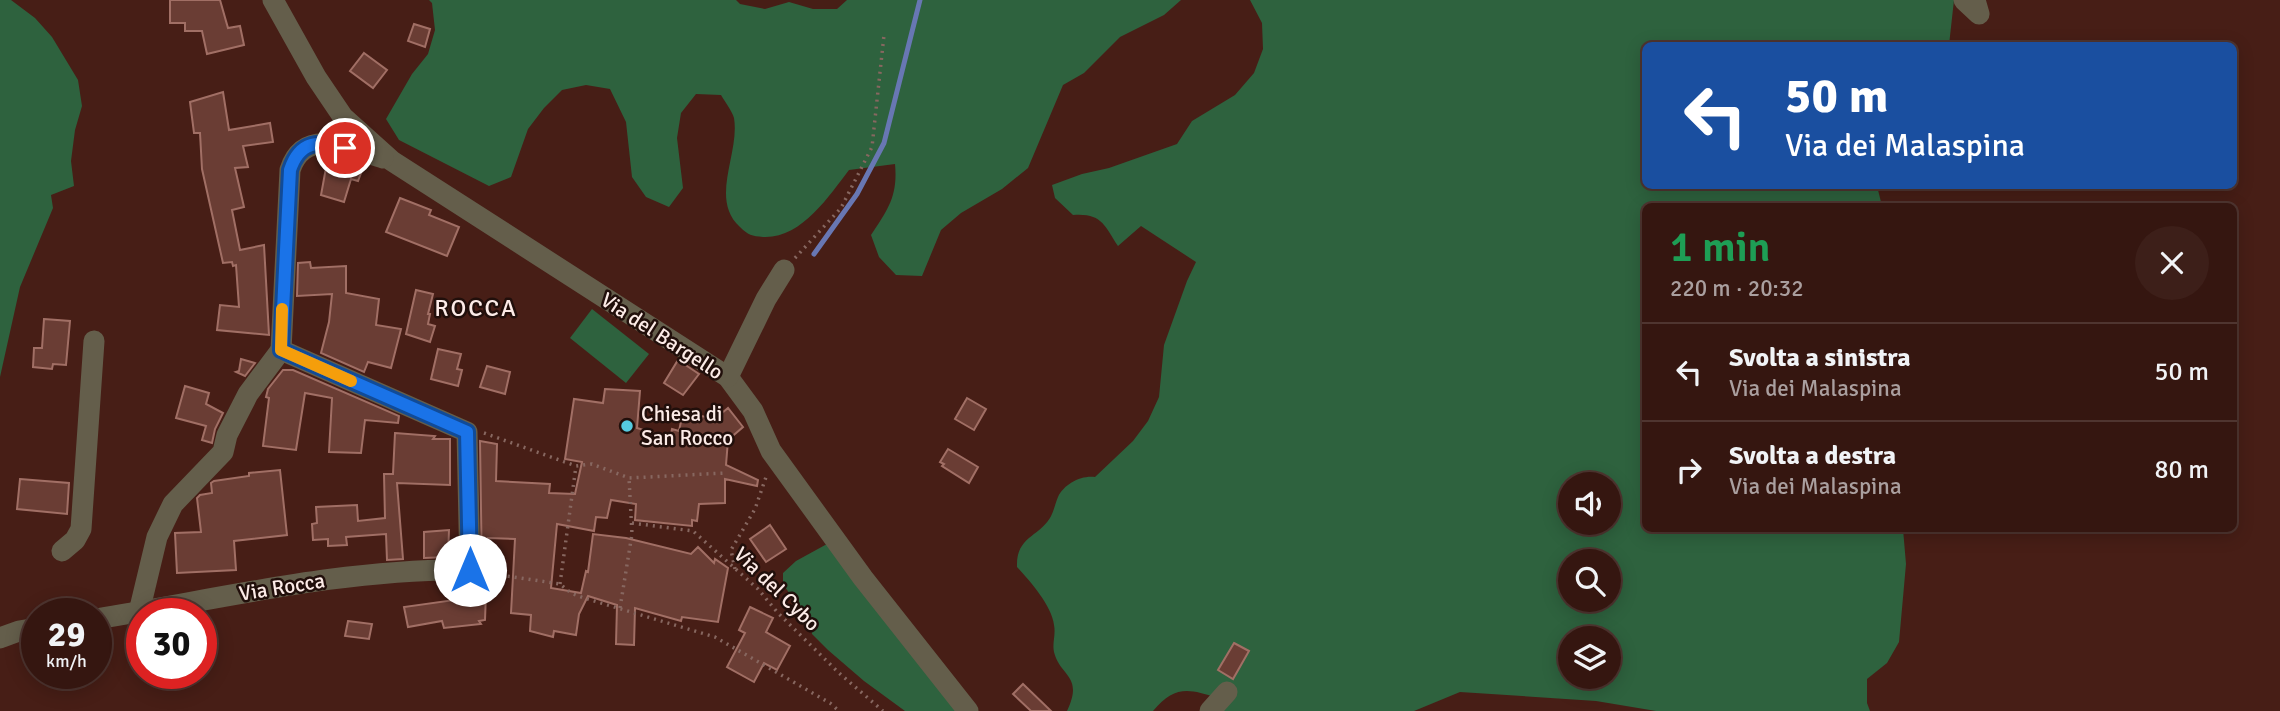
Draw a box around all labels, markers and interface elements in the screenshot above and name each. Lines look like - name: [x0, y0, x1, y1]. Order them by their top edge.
- text: 50 m: [1785, 66, 1888, 126]
- icon: left: [1670, 70, 1761, 161]
- pin: [315, 118, 375, 178]
- text: Via dei Malaspina: [1785, 126, 2025, 165]
- icon: arrive: [326, 129, 364, 167]
- text: 1 min: [1670, 222, 1771, 273]
- button: close: [2135, 226, 2209, 300]
- text: 220 m · 20:32: [1670, 274, 1804, 303]
- street label: Via del Bargello: [596, 287, 728, 385]
- district label: ROCCA: [434, 293, 518, 323]
- text: Svolta a sinistra: [1729, 342, 1911, 374]
- icon: left: [1670, 353, 1708, 391]
- text: 50 m: [2154, 356, 2209, 388]
- text: Via dei Malaspina: [1729, 374, 1902, 403]
- place label: Chiesa di San Rocco: [641, 401, 733, 451]
- marker: Chiesa di San Rocco: [619, 418, 635, 434]
- text: Svolta a destra: [1729, 440, 1896, 472]
- icon: right: [1670, 451, 1708, 489]
- text: 80 m: [2154, 454, 2209, 486]
- map controls: [1558, 472, 1621, 689]
- button: sound: [1558, 472, 1621, 535]
- text: Via dei Malaspina: [1729, 472, 1902, 501]
- position arrow: [433, 533, 507, 607]
- street label: Via del Cybo: [728, 541, 826, 637]
- button: search: [1558, 549, 1621, 612]
- street label: Via Rocca: [237, 567, 327, 607]
- speed limit sign: 30: [126, 598, 217, 689]
- text: 29: [48, 613, 85, 656]
- button: layers: [1558, 626, 1621, 689]
- text: km/h: [46, 650, 87, 672]

